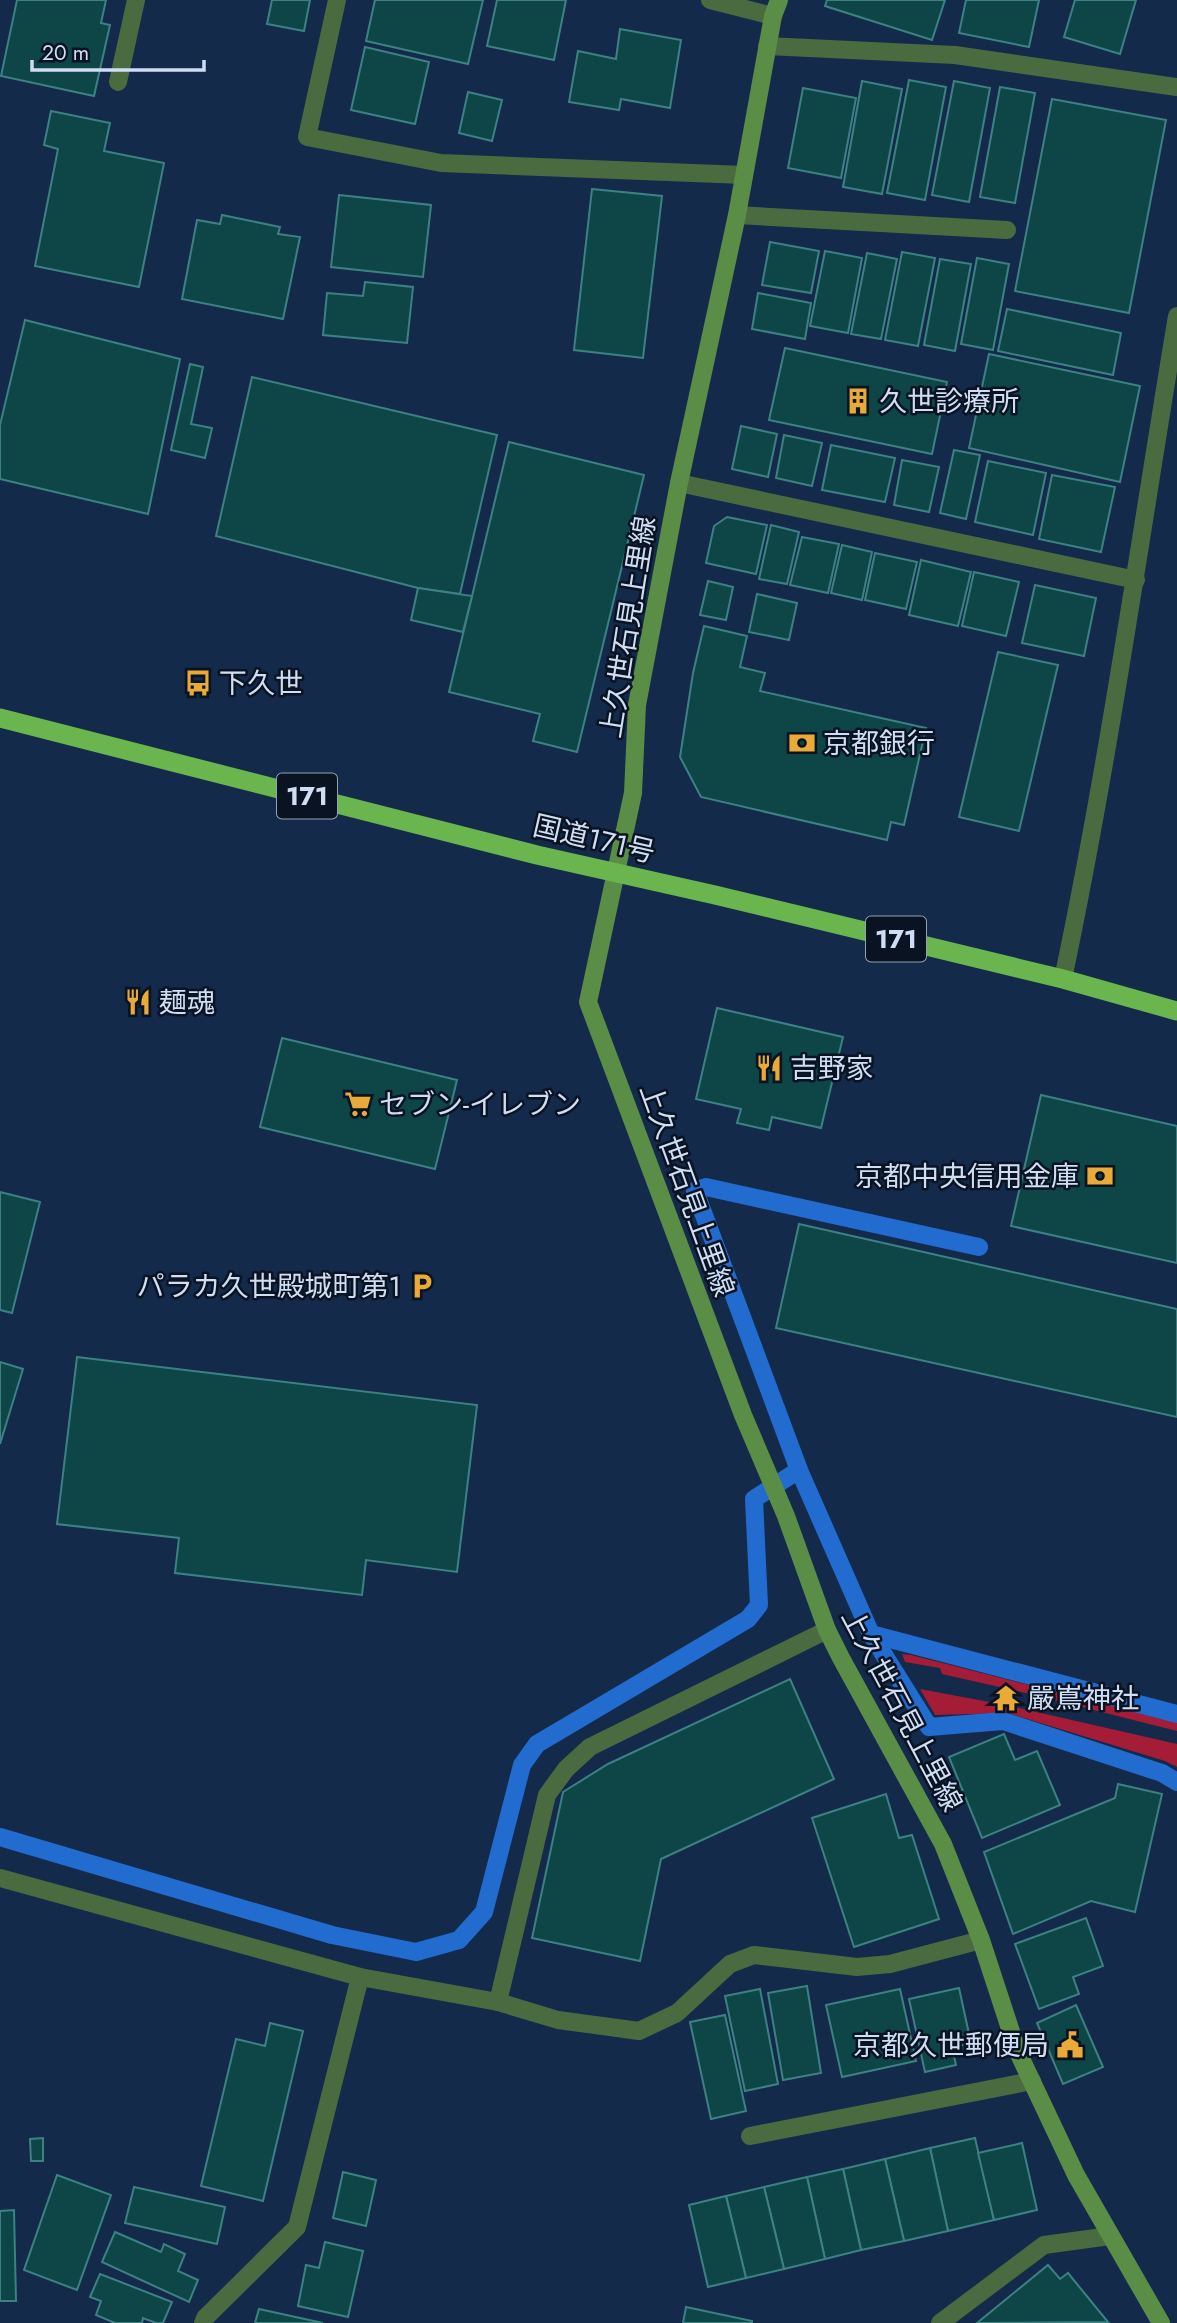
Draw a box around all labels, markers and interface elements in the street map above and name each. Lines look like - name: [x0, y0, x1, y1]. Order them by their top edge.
- scale bar: [32, 28, 203, 72]
- text: 20 m: [42, 38, 89, 68]
- place label: 久世診療所: [879, 381, 1019, 422]
- building icon: 久世診療所: [843, 386, 873, 416]
- street label: 上久世石見上里線: [590, 513, 666, 741]
- place label: 下久世: [219, 663, 303, 704]
- bus stop icon: 下久世: [183, 668, 213, 698]
- place label: 京都銀行: [823, 723, 935, 764]
- bank icon: 京都銀行: [787, 728, 817, 758]
- road number: 171: [277, 774, 337, 818]
- street label: 国道171号: [529, 805, 659, 873]
- road number: 171: [866, 916, 926, 962]
- place label: 麺魂: [159, 982, 215, 1023]
- restaurant icon: 麺魂: [123, 987, 153, 1017]
- place label: 吉野家: [790, 1048, 874, 1089]
- restaurant icon: 吉野家: [754, 1053, 784, 1083]
- street label: 上久世石見上里線: [629, 1078, 745, 1302]
- place label: セブン-イレブン: [379, 1084, 581, 1125]
- supermarket icon: セブン-イレブン: [343, 1089, 373, 1119]
- place label: 京都中央信用金庫: [855, 1156, 1079, 1197]
- bank icon: 京都中央信用金庫: [1085, 1161, 1115, 1191]
- place label: パラカ久世殿城町第1: [136, 1266, 401, 1307]
- parking icon: パラカ久世殿城町第1: [407, 1271, 437, 1301]
- street label: 上久世石見上里線: [831, 1601, 973, 1819]
- place label: 嚴嶌神社: [1027, 1678, 1139, 1719]
- temple icon: 嚴嶌神社: [991, 1683, 1021, 1713]
- place label: 京都久世郵便局: [853, 2025, 1049, 2066]
- public building icon: 京都久世郵便局: [1055, 2030, 1085, 2060]

